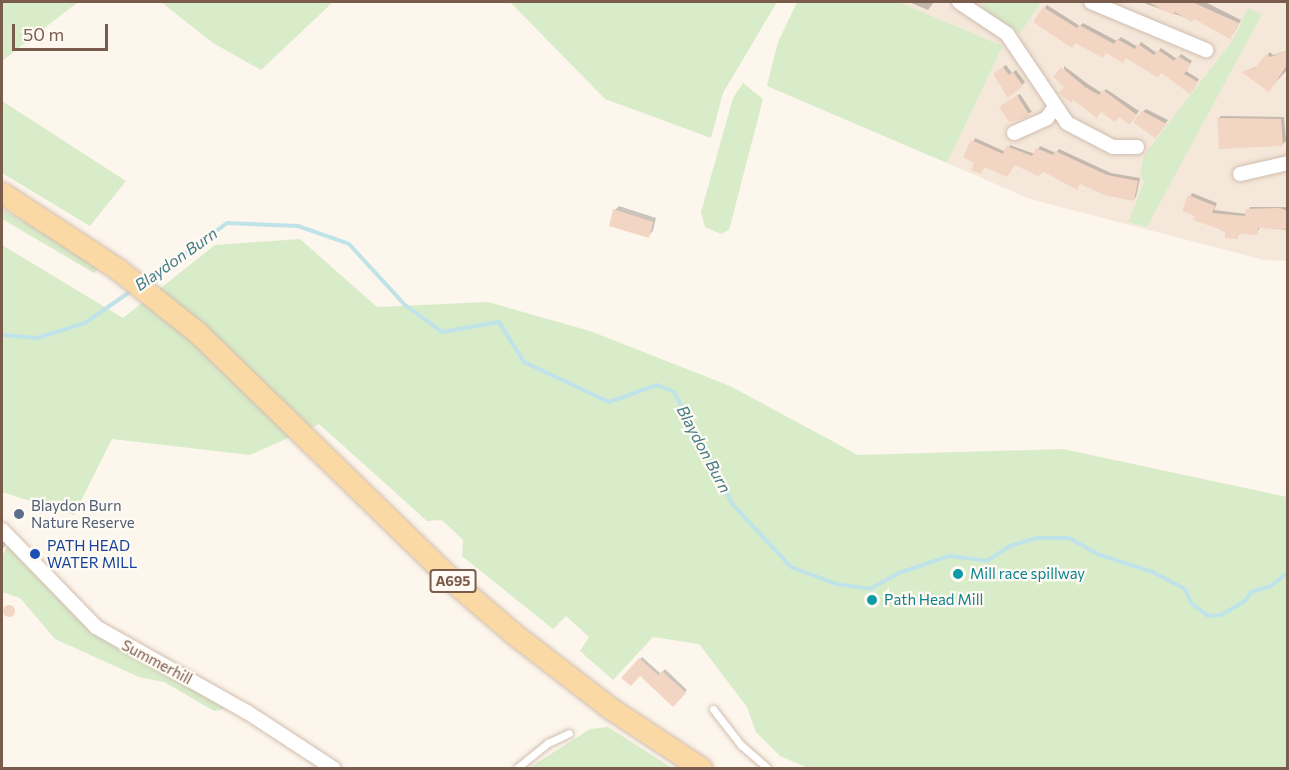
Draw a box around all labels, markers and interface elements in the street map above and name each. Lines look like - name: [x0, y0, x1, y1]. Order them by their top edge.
- scale bar: [15, 12, 111, 50]
- text: 50 m: [23, 23, 64, 45]
- water label: Blaydon Burn: [131, 223, 221, 295]
- water label: Blaydon Burn: [673, 402, 735, 496]
- place label: Blaydon Burn Nature Reserve: [31, 496, 135, 531]
- marker: Blaydon Burn Nature Reserve: [12, 507, 26, 521]
- place label: PATH HEAD WATER MILL: [47, 536, 137, 571]
- marker: PATH HEAD WATER MILL: [28, 547, 42, 561]
- place label: Mill race spillway: [970, 565, 1085, 583]
- marker: Mill race spillway: [951, 567, 965, 581]
- road number: A695: [429, 570, 477, 592]
- place label: Path Head Mill: [884, 591, 983, 609]
- marker: Path Head Mill: [865, 593, 879, 607]
- street label: Summerhill: [119, 636, 195, 688]

